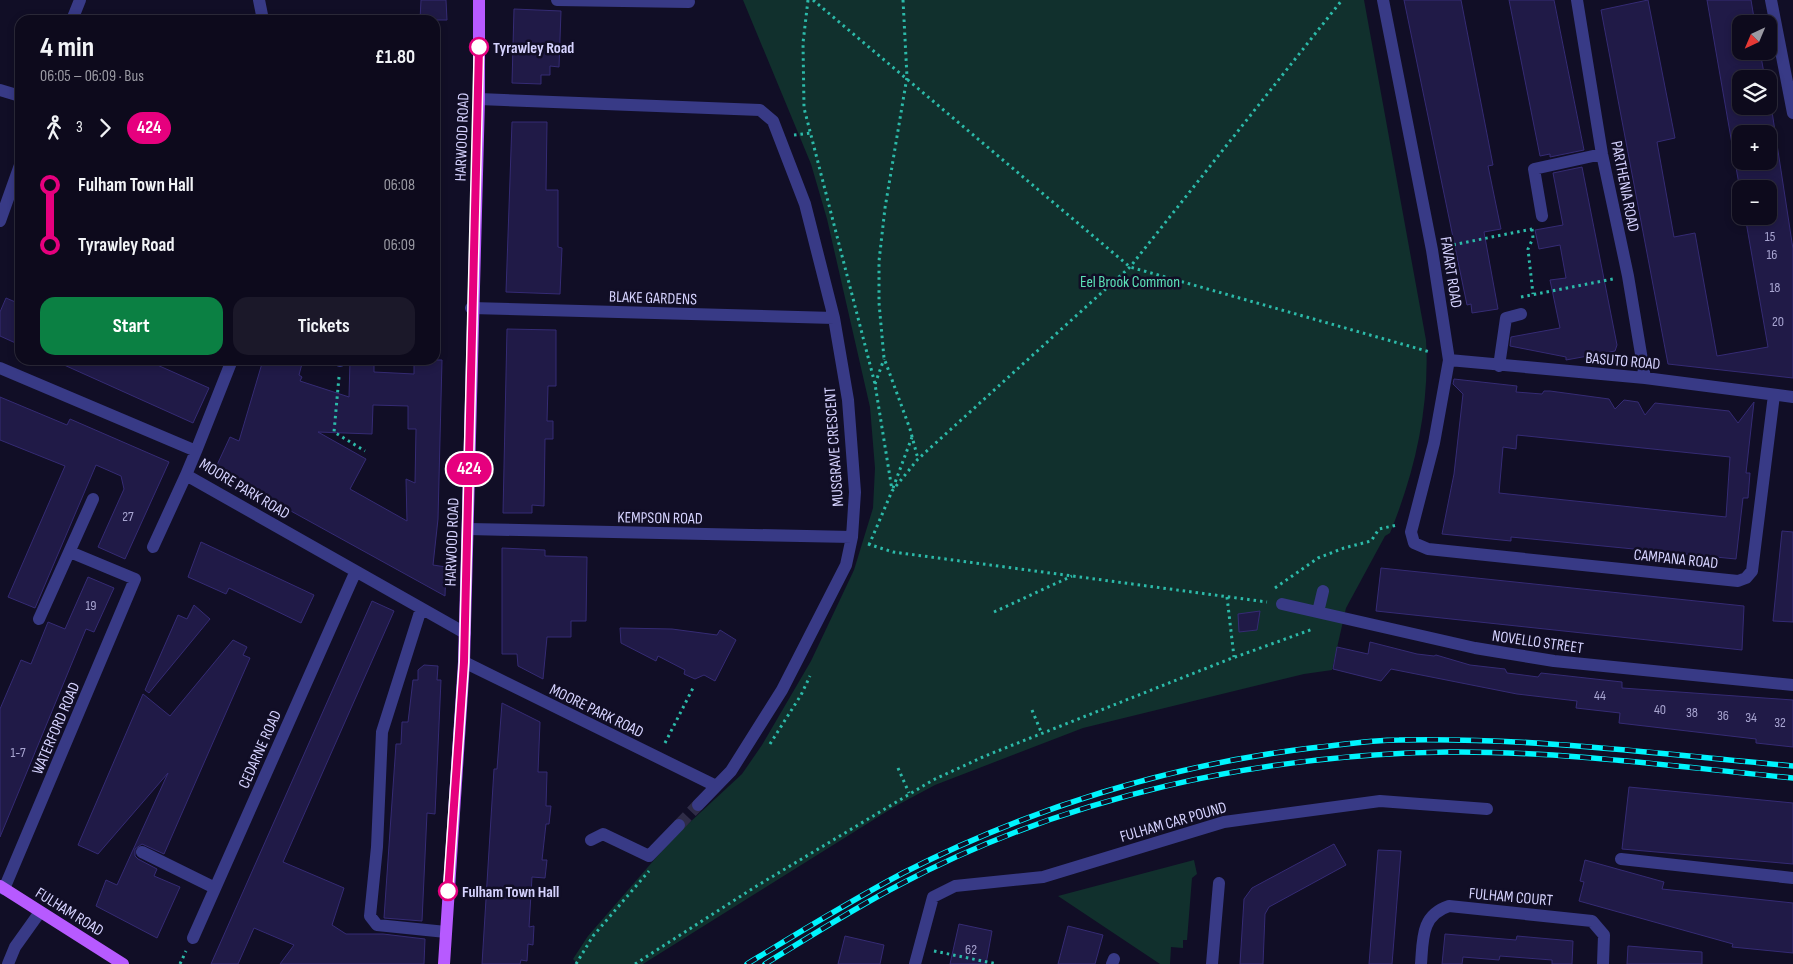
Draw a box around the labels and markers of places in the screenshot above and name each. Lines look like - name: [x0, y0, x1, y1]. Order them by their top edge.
- marker: Tyrawley Road: [469, 37, 489, 57]
- place label: Tyrawley Road: [493, 39, 574, 58]
- marker: Fulham Town Hall: [438, 881, 458, 901]
- place label: Fulham Town Hall: [462, 883, 559, 902]

